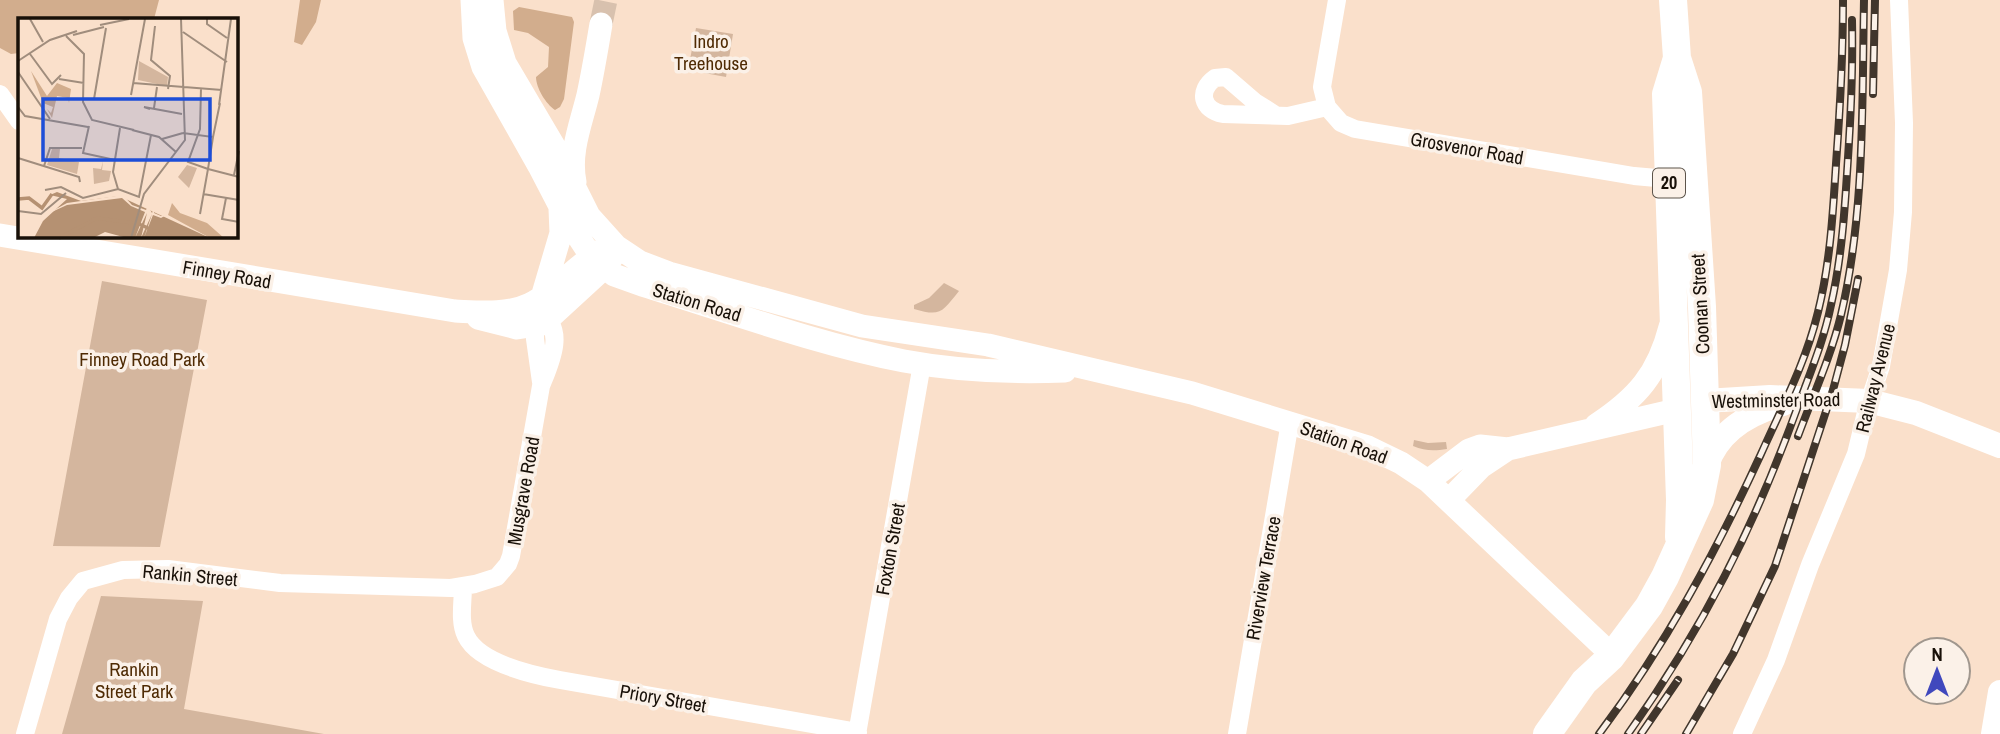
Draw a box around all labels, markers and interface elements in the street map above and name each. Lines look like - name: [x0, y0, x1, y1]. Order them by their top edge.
- inset map: [18, 18, 238, 238]
- park label: Indro Treehouse: [674, 28, 748, 76]
- street label: Grosvenor Road: [1408, 125, 1526, 171]
- road number: 20: [1653, 168, 1685, 198]
- street label: Coonan Street: [1684, 252, 1716, 355]
- street label: Finney Road: [181, 253, 273, 295]
- street label: Station Road: [650, 276, 744, 328]
- street label: Railway Avenue: [1849, 321, 1901, 435]
- park label: Finney Road Park: [79, 346, 205, 372]
- street label: Westminster Road: [1711, 386, 1841, 414]
- street label: Station Road: [1297, 414, 1391, 470]
- street label: Musgrave Road: [501, 435, 545, 547]
- street label: Foxton Street: [869, 500, 911, 597]
- street label: Riverview Terrace: [1239, 514, 1287, 642]
- street label: Rankin Street: [141, 558, 239, 592]
- north arrow: [1902, 636, 1972, 706]
- text: N: [1931, 641, 1943, 667]
- park label: Rankin Street Park: [95, 656, 173, 704]
- street label: Priory Street: [618, 678, 709, 719]

